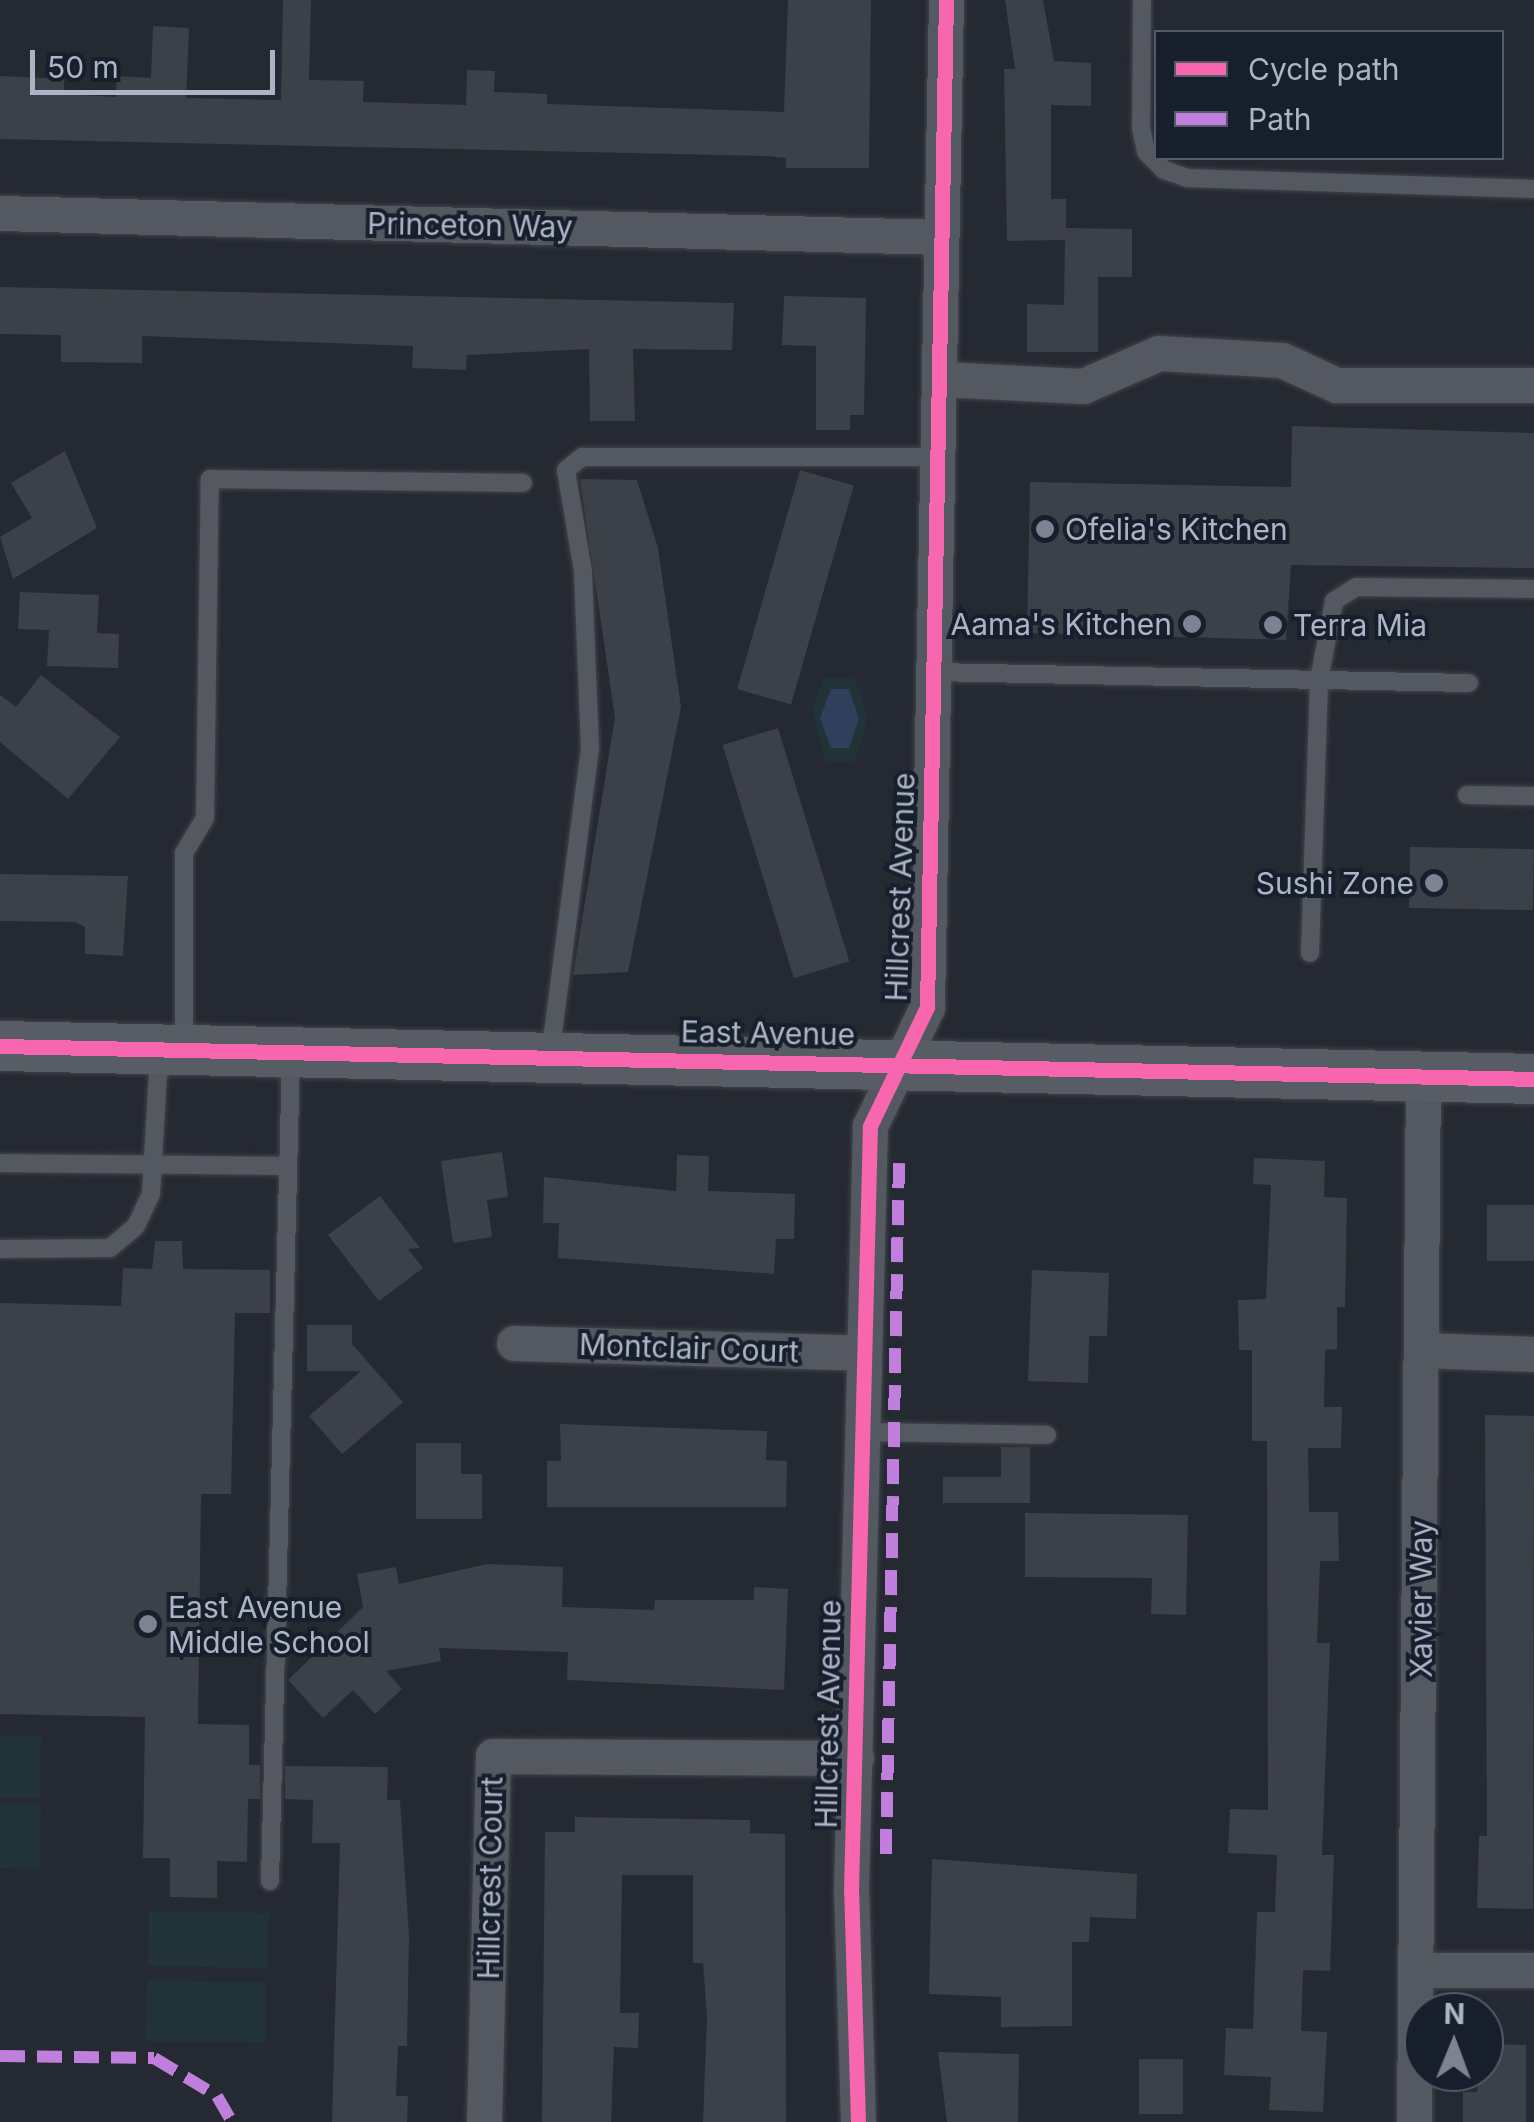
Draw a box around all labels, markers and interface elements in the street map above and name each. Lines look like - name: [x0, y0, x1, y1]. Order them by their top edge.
- scale bar: [35, 30, 280, 92]
- legend: [1154, 30, 1504, 160]
- text: 50 m: [47, 49, 119, 85]
- text: Cycle path: [1248, 51, 1400, 87]
- text: Path: [1248, 101, 1312, 137]
- street label: Princeton Way: [367, 205, 573, 245]
- place label: Ofelia's Kitchen: [1065, 511, 1288, 547]
- marker: Ofelia's Kitchen: [1034, 518, 1056, 540]
- place label: Aama's Kitchen: [951, 606, 1172, 642]
- place label: Terra Mia: [1293, 607, 1427, 643]
- marker: Aama's Kitchen: [1181, 613, 1203, 635]
- marker: Terra Mia: [1262, 614, 1284, 636]
- street label: Hillcrest Avenue: [878, 772, 922, 1002]
- place label: Sushi Zone: [1256, 865, 1414, 901]
- marker: Sushi Zone: [1423, 872, 1445, 894]
- street label: East Avenue: [681, 1013, 855, 1053]
- street label: Montclair Court: [579, 1326, 799, 1370]
- street label: Xavier Way: [1403, 1520, 1439, 1678]
- place label: East Avenue Middle School: [168, 1589, 370, 1660]
- street label: Hillcrest Avenue: [808, 1599, 848, 1829]
- marker: East Avenue Middle School: [137, 1613, 159, 1635]
- street label: Hillcrest Court: [470, 1776, 510, 1980]
- north arrow: [1404, 1992, 1504, 2092]
- text: N: [1444, 1997, 1465, 2031]

